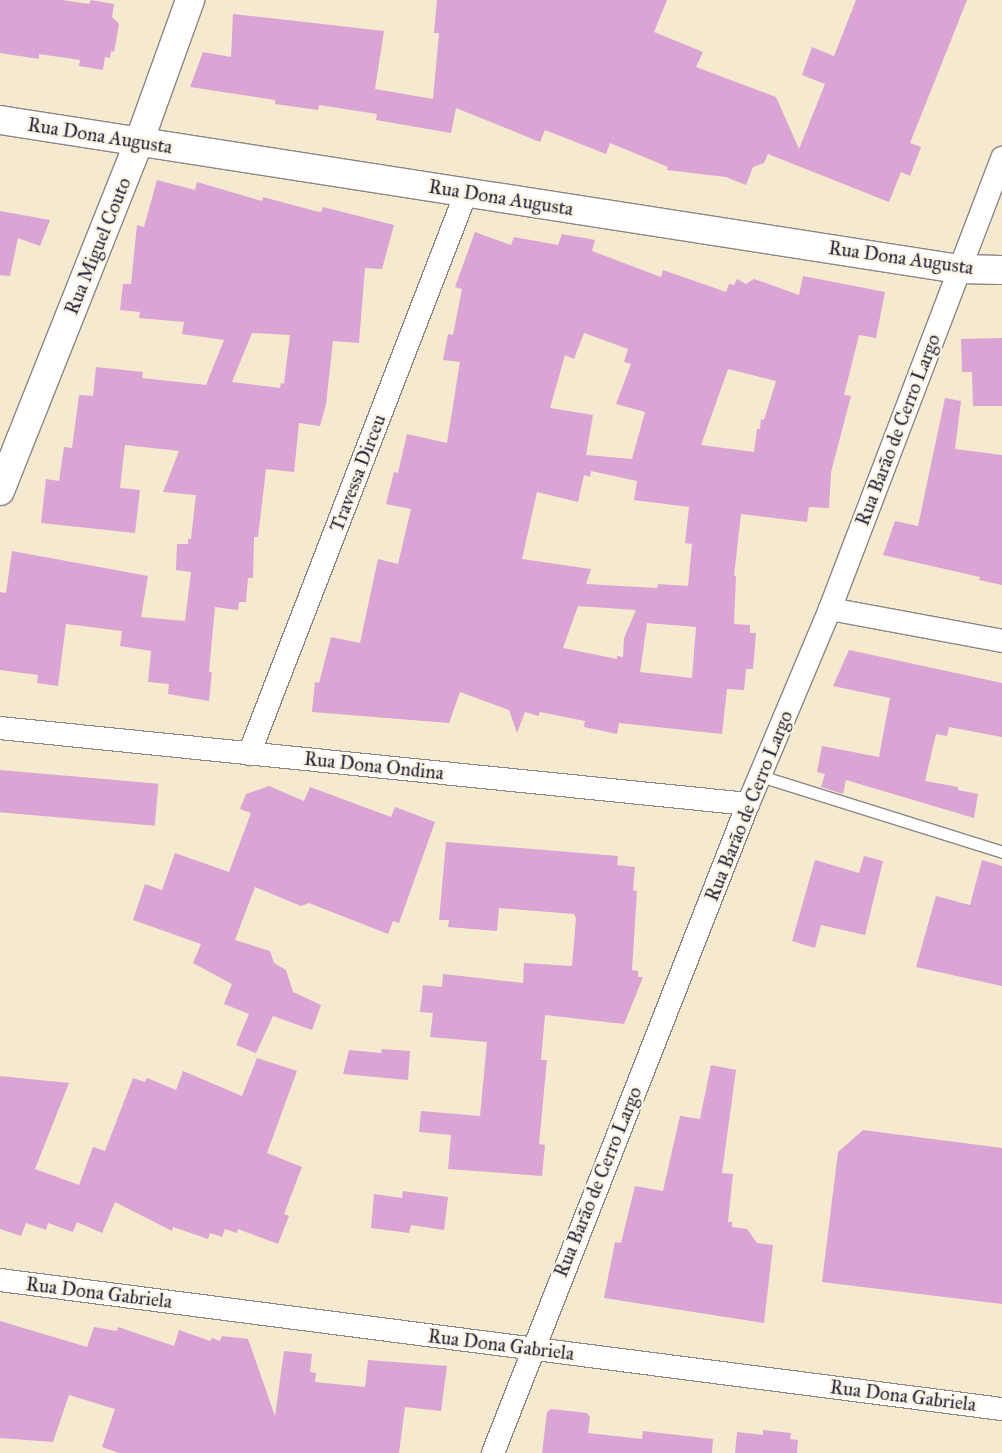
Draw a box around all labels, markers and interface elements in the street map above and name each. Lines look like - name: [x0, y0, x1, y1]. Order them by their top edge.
- street label: Rua Dona Augusta: [26, 113, 174, 159]
- street label: Rua Miguel Couto: [60, 174, 136, 318]
- street label: Rua Dona Augusta: [427, 175, 575, 221]
- street label: Rua Dona Augusta: [827, 237, 975, 279]
- street label: Rua Barão de Cerro Largo: [851, 331, 945, 529]
- street label: Travessa Dirceu: [325, 411, 391, 535]
- street label: Rua Barão de Cerro Largo: [700, 708, 798, 904]
- street label: Rua Dona Ondina: [303, 747, 445, 785]
- street label: Rua Barão de Cerro Largo: [549, 1084, 647, 1280]
- street label: Rua Dona Gabriela: [25, 1273, 173, 1313]
- street label: Rua Dona Gabriela: [427, 1325, 575, 1365]
- street label: Rua Dona Gabriela: [829, 1376, 977, 1416]

